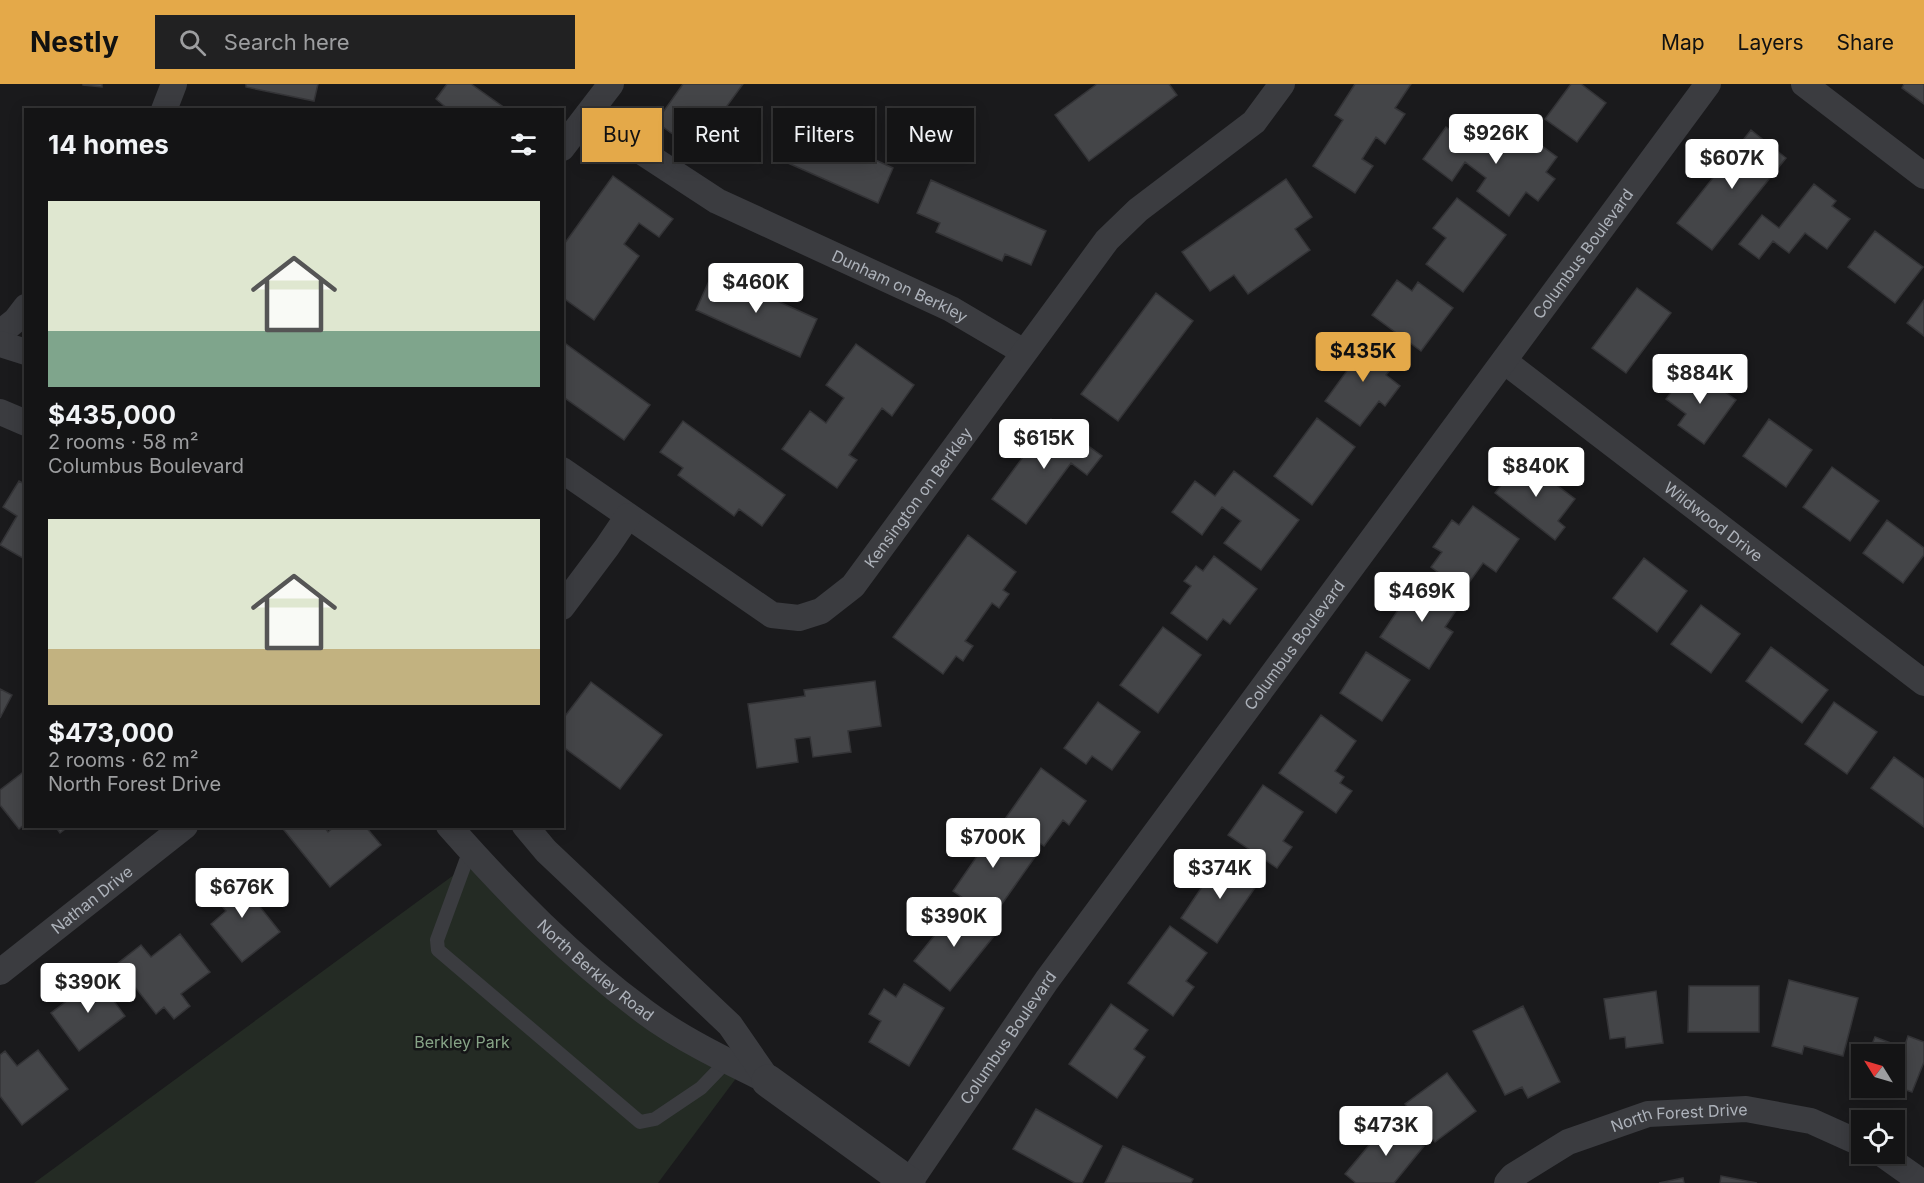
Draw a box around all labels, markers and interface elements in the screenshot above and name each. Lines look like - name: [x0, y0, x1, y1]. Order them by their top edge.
- search box: [155, 15, 575, 69]
- text: Nestly: [30, 25, 119, 59]
- icon: search: [176, 26, 209, 59]
- text: Search here: [224, 29, 350, 55]
- text: Map: [1661, 30, 1705, 55]
- text: Layers: [1738, 30, 1804, 55]
- text: Share: [1837, 30, 1894, 55]
- chip: Buy: [582, 108, 662, 162]
- chip: Rent: [674, 108, 761, 162]
- chip: Filters: [773, 108, 875, 162]
- chip: New: [887, 108, 974, 162]
- pin: $926K: [1454, 114, 1538, 165]
- text: $926K: [1463, 121, 1529, 145]
- icon: filters: [507, 128, 540, 161]
- text: 14 homes: [48, 129, 169, 160]
- pin: $607K: [1690, 139, 1774, 190]
- text: $607K: [1699, 146, 1765, 170]
- street label: Columbus Boulevard: [1528, 185, 1637, 323]
- icon: home: [240, 240, 348, 348]
- street label: Dunham on Berkley: [829, 245, 971, 327]
- pin: $460K: [714, 263, 798, 314]
- text: $460K: [722, 270, 790, 294]
- pin: $435K: [1321, 332, 1405, 383]
- text: $435K: [1330, 339, 1396, 363]
- pin: $884K: [1658, 354, 1742, 405]
- text: $884K: [1666, 361, 1734, 385]
- text: $435,000: [48, 399, 176, 430]
- pin: $615K: [1002, 419, 1086, 470]
- street label: Kensington on Berkley: [860, 423, 976, 572]
- text: $615K: [1013, 426, 1075, 450]
- text: 2 rooms · 58 m²: [48, 430, 199, 454]
- pin: $840K: [1494, 447, 1578, 498]
- text: Columbus Boulevard: [48, 454, 244, 478]
- text: $840K: [1502, 454, 1570, 478]
- street label: Wildwood Drive: [1660, 477, 1767, 566]
- icon: home: [240, 558, 348, 666]
- pin: $469K: [1380, 572, 1464, 623]
- street label: Columbus Boulevard: [1240, 576, 1349, 714]
- text: $469K: [1389, 579, 1455, 603]
- text: $473,000: [48, 717, 174, 748]
- text: 2 rooms · 62 m²: [48, 748, 199, 772]
- text: North Forest Drive: [48, 772, 221, 796]
- pin: $700K: [951, 818, 1035, 869]
- text: $700K: [960, 825, 1026, 849]
- pin: $374K: [1178, 849, 1262, 900]
- text: $374K: [1188, 856, 1252, 880]
- street label: Nathan Drive: [47, 861, 137, 938]
- pin: $676K: [200, 868, 284, 919]
- text: $676K: [210, 875, 274, 899]
- pin: $390K: [912, 897, 996, 948]
- text: $390K: [921, 904, 987, 928]
- street label: North Berkley Road: [533, 915, 658, 1025]
- pin: $390K: [46, 963, 130, 1014]
- street label: Columbus Boulevard: [956, 967, 1060, 1108]
- text: $390K: [55, 970, 121, 994]
- park label: Berkley Park: [414, 1032, 510, 1052]
- north arrow: [1851, 1044, 1905, 1098]
- map controls: [1851, 1044, 1905, 1164]
- street label: North Forest Drive: [1608, 1099, 1748, 1136]
- pin: $473K: [1344, 1106, 1428, 1157]
- button: locate: [1851, 1110, 1905, 1164]
- text: $473K: [1353, 1113, 1419, 1137]

